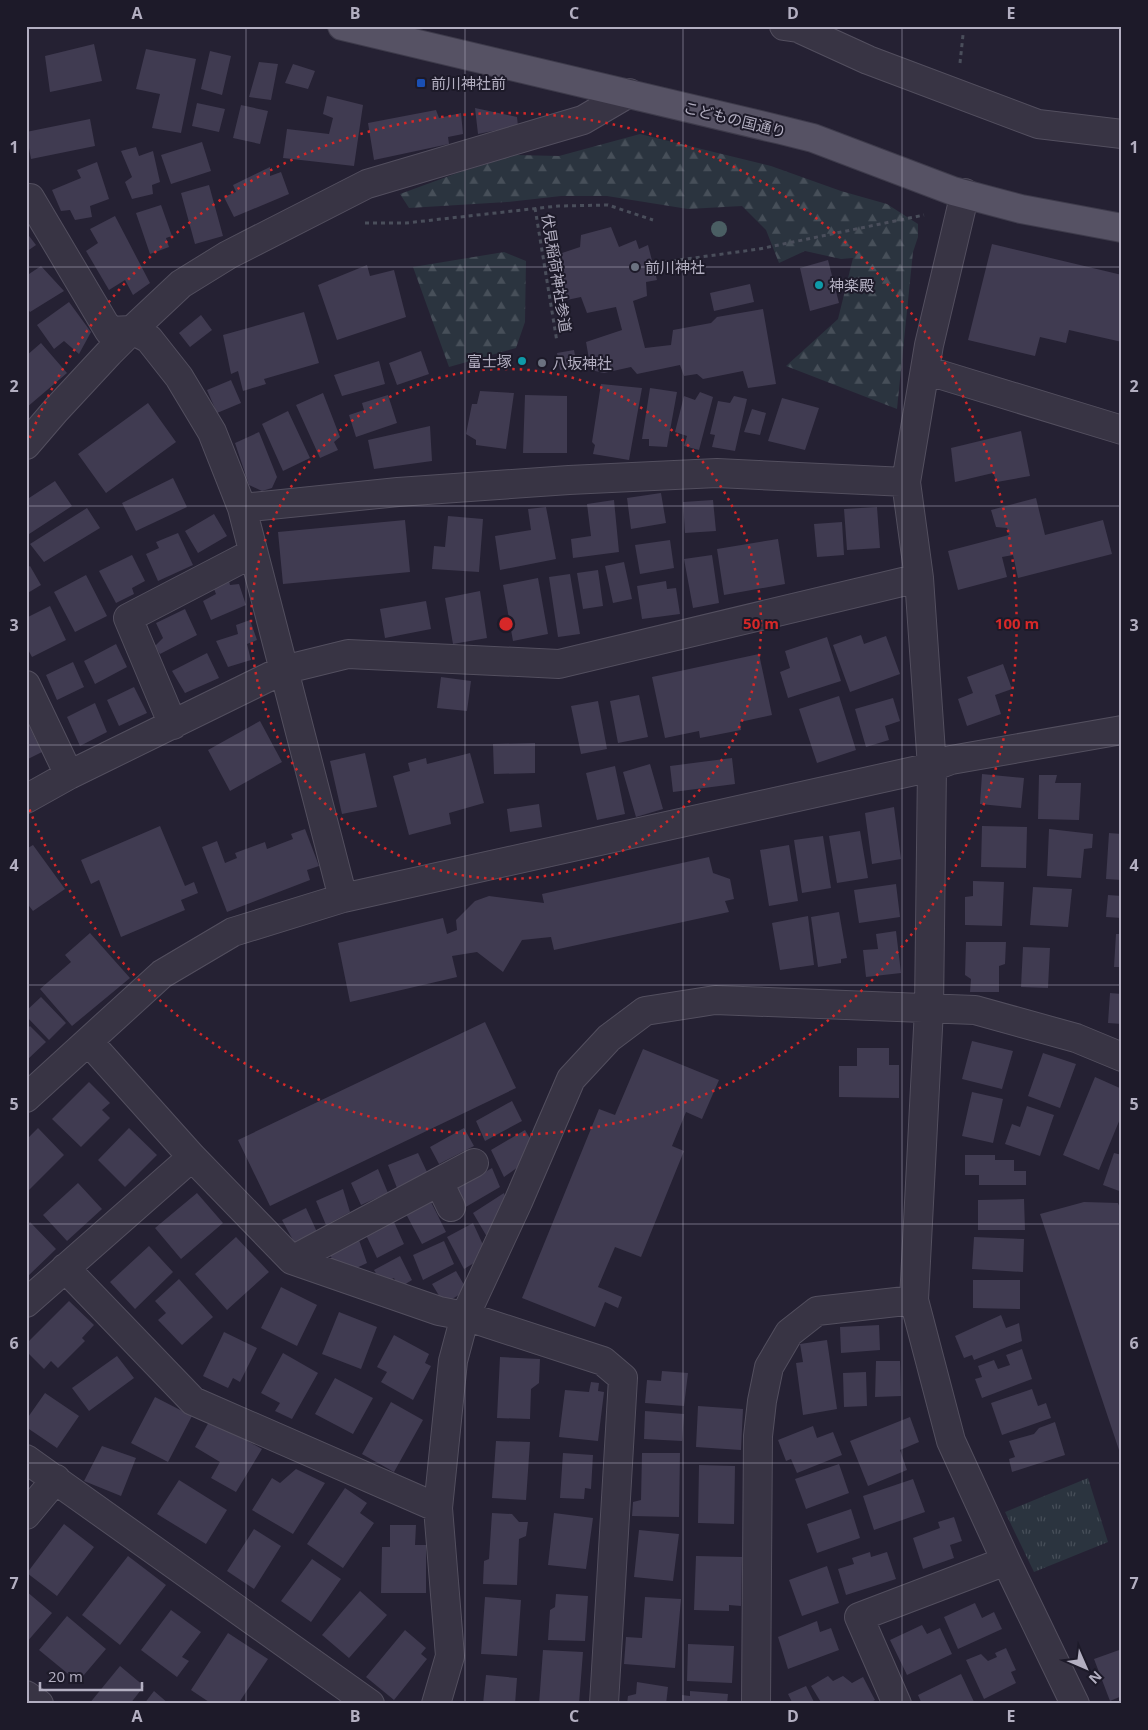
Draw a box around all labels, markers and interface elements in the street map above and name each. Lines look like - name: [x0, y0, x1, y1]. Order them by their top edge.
- text: A: [131, 2, 143, 24]
- text: B: [350, 2, 360, 24]
- text: C: [569, 2, 579, 24]
- text: D: [787, 2, 799, 24]
- text: E: [1007, 2, 1016, 24]
- place label: 前川神社前: [431, 73, 506, 93]
- marker: 前川神社前: [415, 77, 427, 89]
- street label: こどもの国通り: [682, 97, 788, 141]
- text: 1: [9, 136, 19, 158]
- text: 1: [1129, 136, 1139, 158]
- street label: 伏見稲荷神社参道: [538, 212, 576, 334]
- place label: 前川神社: [645, 257, 705, 277]
- marker: 前川神社: [629, 261, 641, 273]
- place label: 神楽殿: [829, 275, 874, 295]
- marker: 神楽殿: [813, 279, 825, 291]
- place label: 富士塚: [467, 351, 512, 371]
- place label: 八坂神社: [552, 353, 612, 373]
- marker: 富士塚: [516, 355, 528, 367]
- marker: 八坂神社: [536, 357, 548, 369]
- text: 2: [9, 375, 19, 397]
- text: 2: [1129, 375, 1139, 397]
- text: 50 m: [743, 613, 779, 633]
- text: 100 m: [995, 613, 1039, 633]
- text: 3: [9, 614, 19, 636]
- text: 3: [1129, 614, 1139, 636]
- centre of rings: [497, 615, 515, 633]
- text: 4: [9, 854, 19, 876]
- text: 4: [1129, 854, 1139, 876]
- text: 5: [9, 1093, 19, 1115]
- text: 5: [1129, 1093, 1139, 1115]
- text: 6: [9, 1332, 19, 1354]
- text: 6: [1129, 1332, 1139, 1354]
- text: 7: [9, 1572, 19, 1594]
- text: 7: [1129, 1572, 1139, 1594]
- north arrow: [1060, 1642, 1110, 1692]
- scale bar: [40, 1660, 142, 1692]
- text: 20 m: [48, 1666, 83, 1686]
- text: N: [1085, 1667, 1106, 1688]
- text: A: [131, 1705, 143, 1727]
- text: B: [350, 1705, 360, 1727]
- text: C: [569, 1705, 579, 1727]
- text: D: [787, 1705, 799, 1727]
- text: E: [1007, 1705, 1016, 1727]

